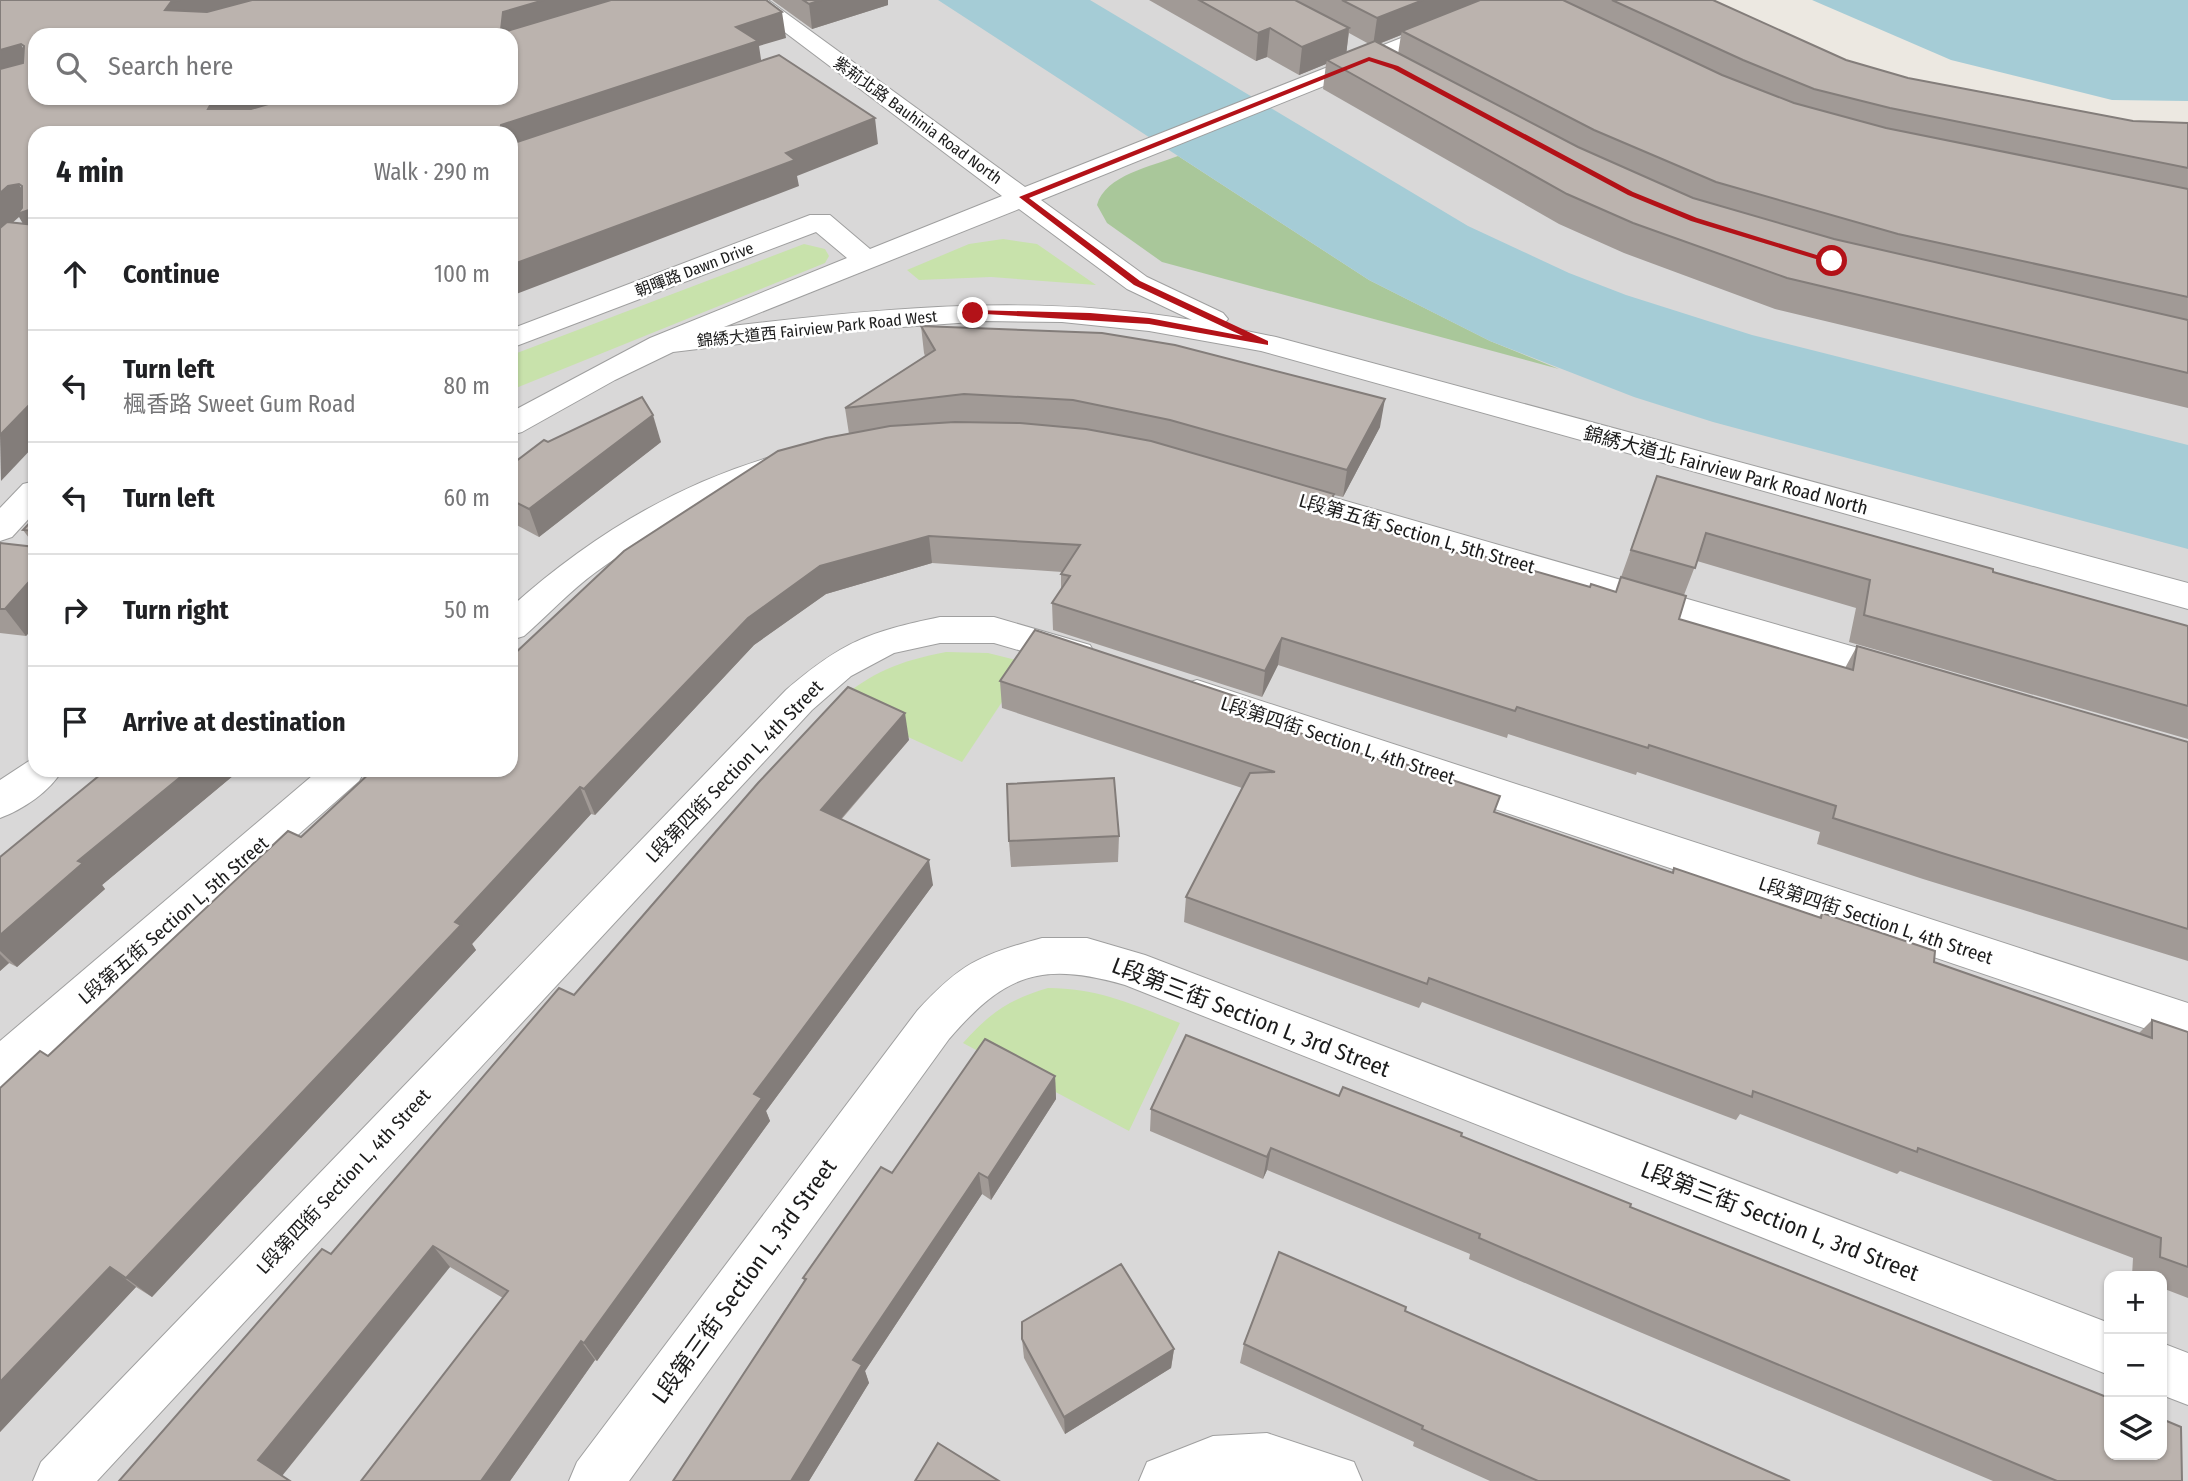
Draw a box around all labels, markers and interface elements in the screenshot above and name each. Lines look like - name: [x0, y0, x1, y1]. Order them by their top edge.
- search box: [28, 28, 518, 105]
- icon: search: [52, 48, 90, 86]
- text: Search here: [108, 51, 233, 82]
- street label: 紫荊北路 Bauhinia Road North: [830, 53, 1006, 188]
- text: 4 min: [56, 154, 124, 190]
- text: Walk · 290 m: [374, 158, 490, 186]
- street label: 朝暉路 Dawn Drive: [632, 238, 756, 301]
- route start: [1816, 245, 1847, 276]
- icon: ahead: [56, 255, 94, 293]
- text: Continue: [123, 259, 220, 290]
- text: 100 m: [434, 260, 490, 288]
- route end: [957, 297, 988, 328]
- street label: 錦綉大道西 Fairview Park Road West: [696, 306, 939, 351]
- text: Turn left: [123, 354, 215, 385]
- icon: left: [56, 367, 94, 405]
- text: 80 m: [443, 372, 490, 400]
- text: 楓香路 Sweet Gum Road: [123, 390, 356, 418]
- street label: 錦綉大道北 Fairview Park Road North: [1581, 421, 1871, 520]
- icon: left: [56, 479, 94, 517]
- text: Turn left: [123, 483, 215, 514]
- text: 60 m: [444, 484, 490, 512]
- street label: L段第五街 Section L, 5th Street: [1296, 489, 1538, 578]
- icon: right: [56, 591, 94, 629]
- text: Turn right: [123, 595, 229, 626]
- text: 50 m: [444, 596, 490, 624]
- street label: L段第四街 Section L, 4th Street: [641, 675, 828, 867]
- street label: L段第四街 Section L, 4th Street: [1218, 692, 1459, 789]
- icon: arrive: [56, 703, 94, 741]
- text: Arrive at destination: [123, 707, 346, 738]
- street label: L段第五街 Section L, 5th Street: [74, 831, 274, 1009]
- street label: L段第四街 Section L, 4th Street: [1756, 872, 1997, 969]
- street label: L段第三街 Section L, 3rd Street: [1108, 951, 1394, 1083]
- street label: L段第四街 Section L, 4th Street: [251, 1083, 436, 1279]
- street label: L段第三街 Section L, 3rd Street: [646, 1153, 842, 1409]
- street label: L段第三街 Section L, 3rd Street: [1637, 1155, 1923, 1287]
- map controls: [2104, 1271, 2167, 1460]
- button: +: [2104, 1271, 2167, 1334]
- button: −: [2104, 1334, 2167, 1397]
- button: layers: [2104, 1397, 2167, 1460]

